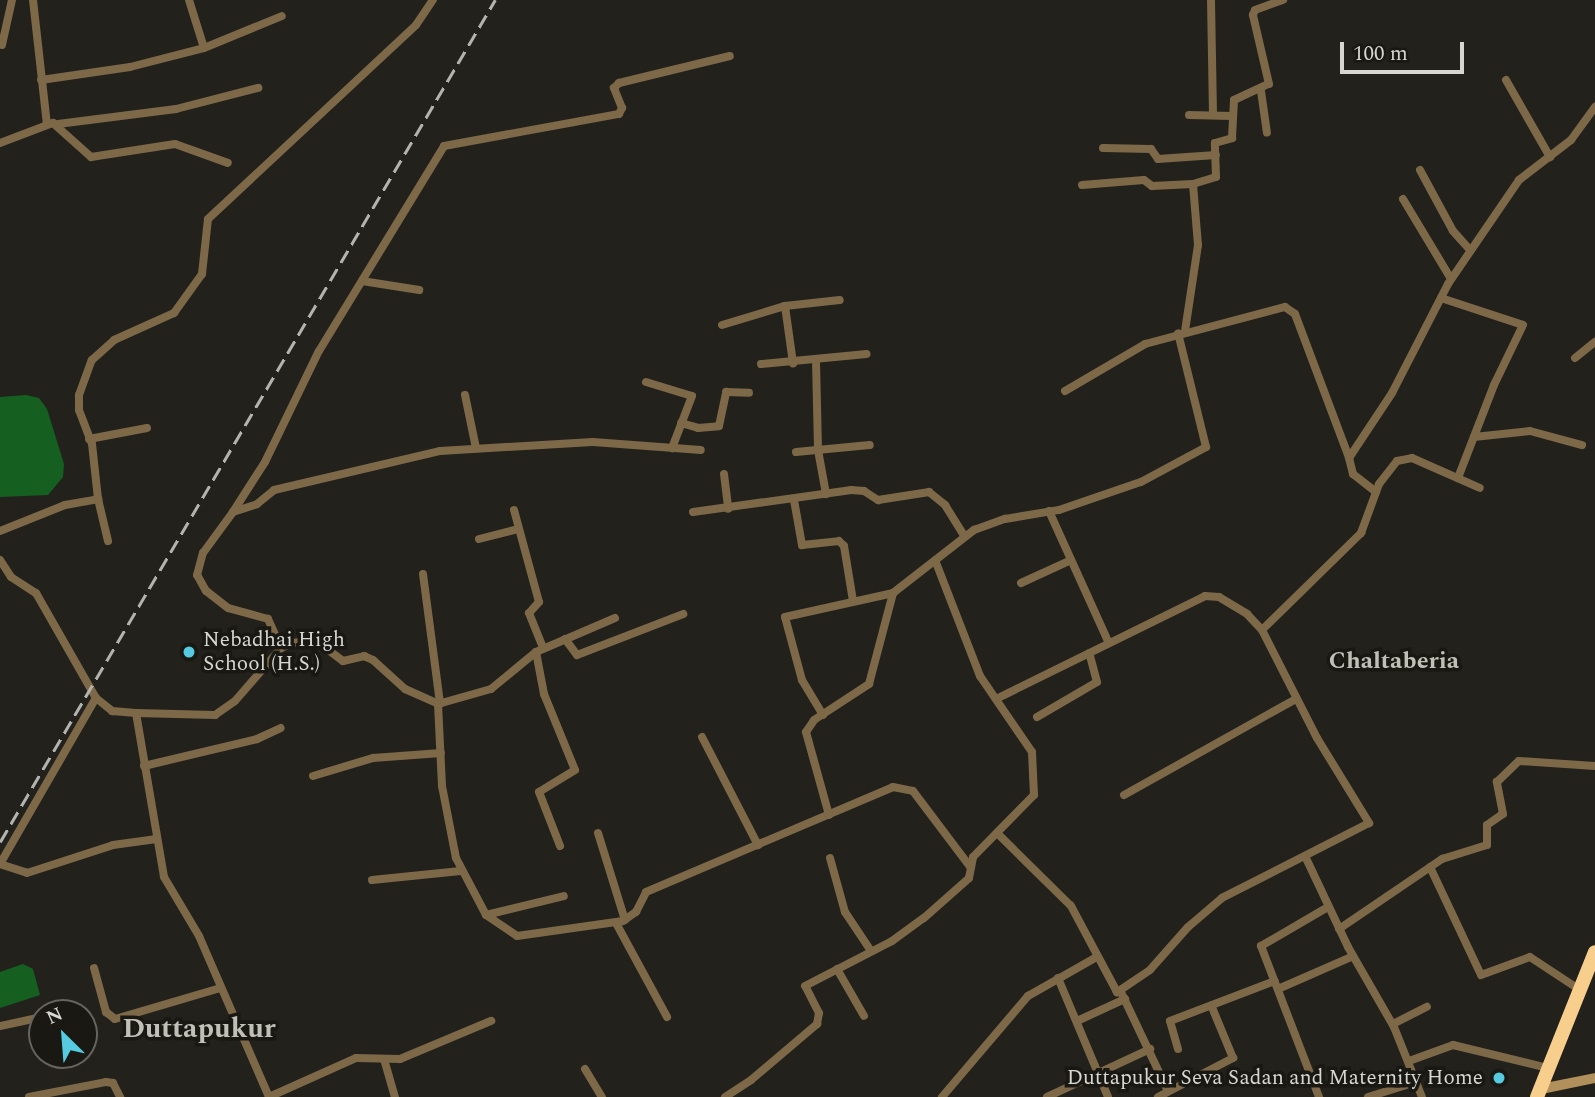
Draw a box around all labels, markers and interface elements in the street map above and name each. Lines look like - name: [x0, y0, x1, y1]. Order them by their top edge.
- scale bar: [1343, 28, 1467, 72]
- text: 100 m: [1353, 38, 1408, 70]
- place label: Nebadhai High School (H.S.): [203, 627, 345, 677]
- marker: Nebadhai High School (H.S.): [181, 644, 197, 660]
- district label: Chaltaberia: [1329, 648, 1459, 676]
- north arrow: [28, 999, 98, 1069]
- text: N: [42, 1000, 68, 1033]
- district label: Duttapukur: [122, 1012, 276, 1046]
- place label: Duttapukur Seva Sadan and Maternity Home: [1067, 1065, 1483, 1091]
- marker: Duttapukur Seva Sadan and Maternity Home: [1489, 1068, 1509, 1088]

